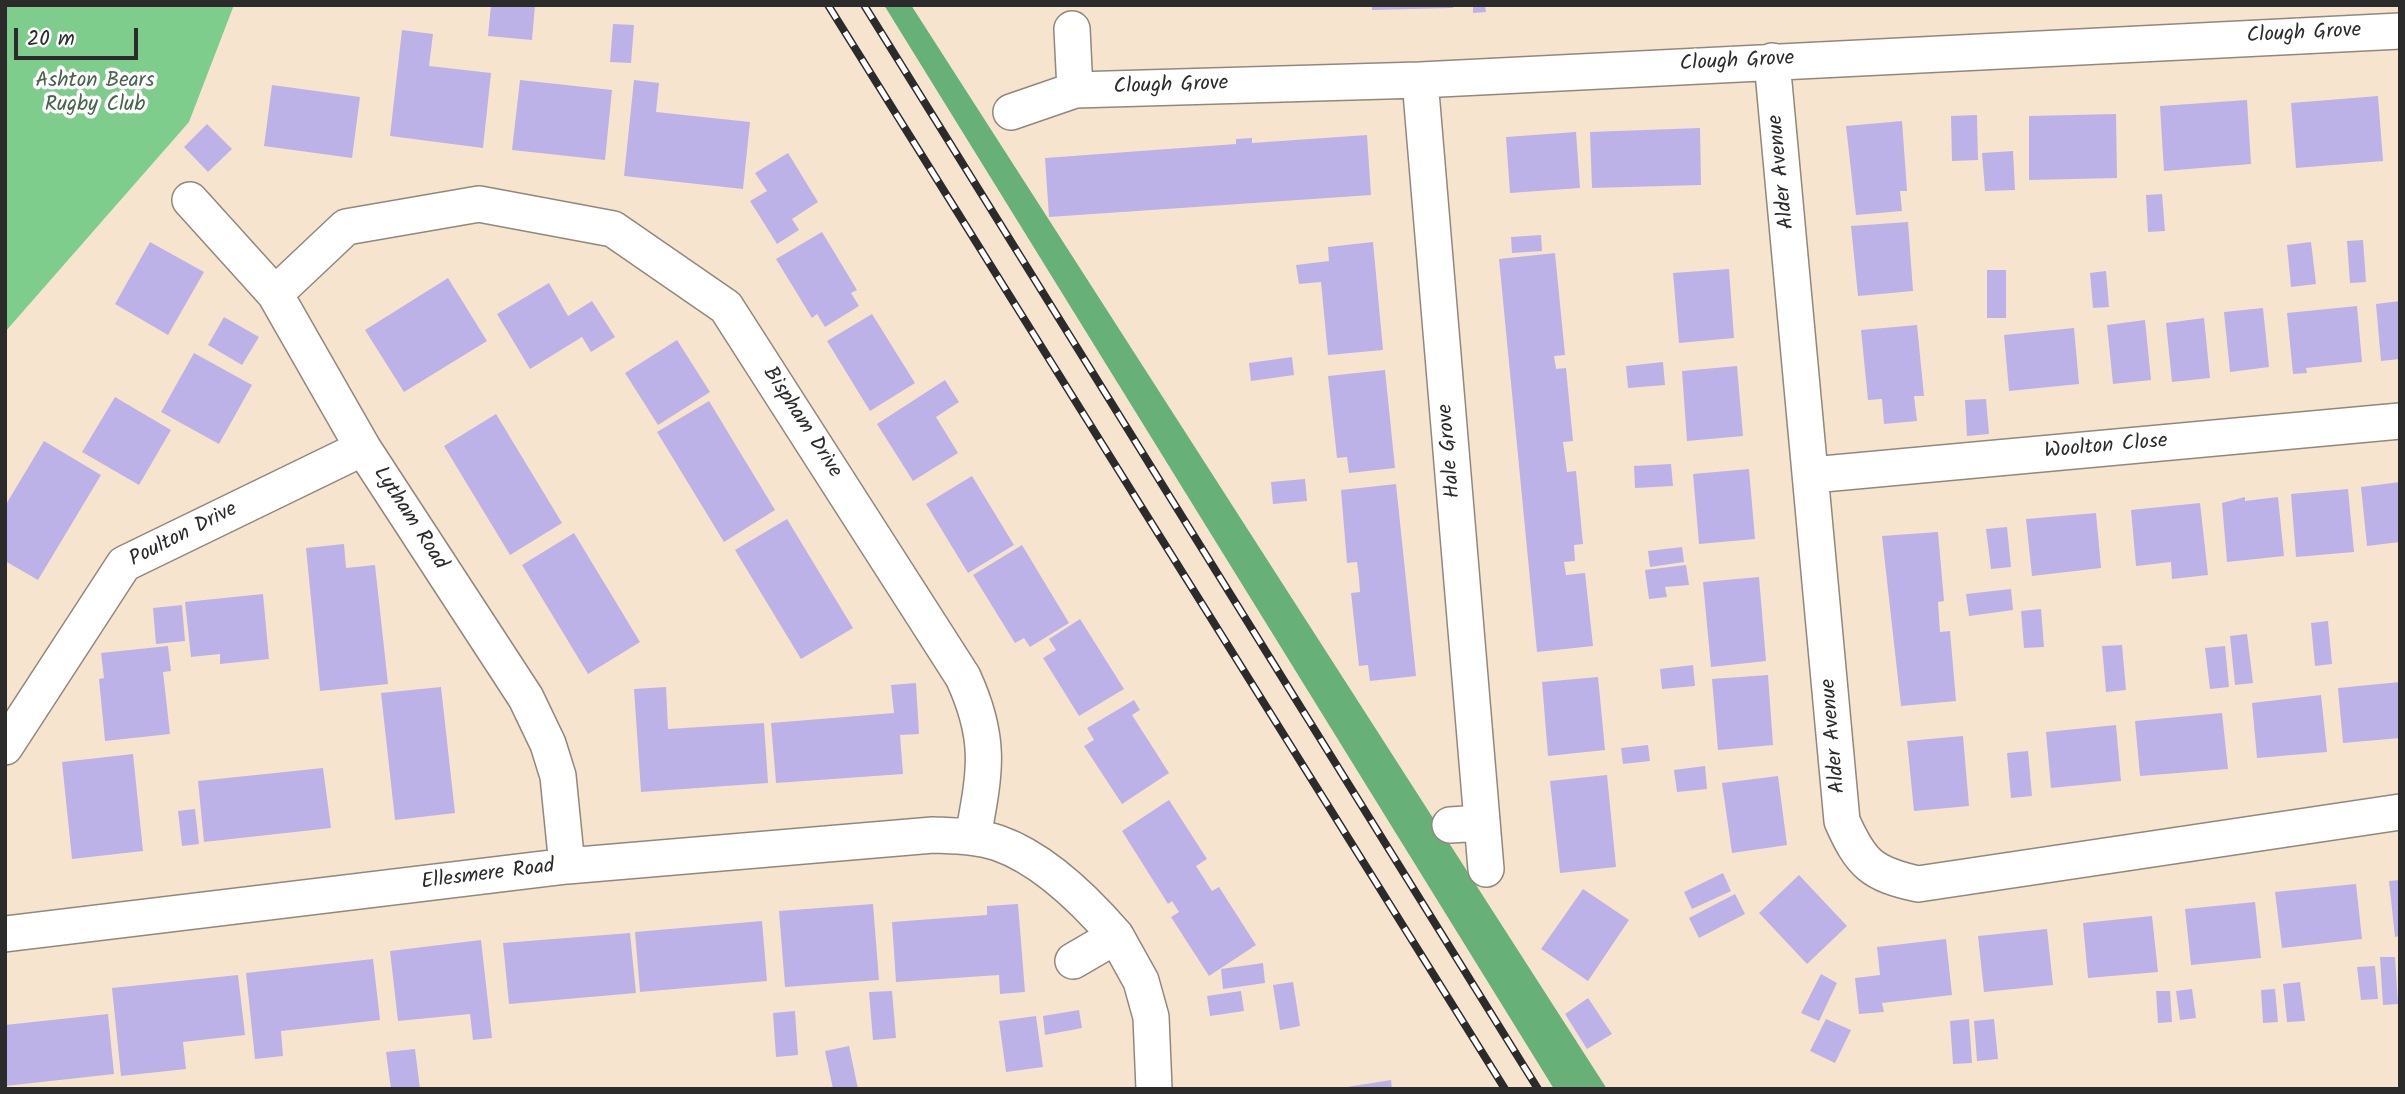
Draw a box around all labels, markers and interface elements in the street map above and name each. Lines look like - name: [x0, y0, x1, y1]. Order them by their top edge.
- scale bar: [18, 14, 142, 58]
- street label: Clough Grove: [2246, 19, 2362, 51]
- text: 20 m: [27, 23, 75, 56]
- street label: Clough Grove: [1679, 47, 1795, 79]
- park label: Ashton Bears Rugby Club: [36, 69, 154, 119]
- street label: Clough Grove: [1113, 72, 1229, 102]
- street label: Alder Avenue: [1764, 113, 1802, 231]
- street label: Bispham Drive: [756, 363, 846, 483]
- street label: Hale Grove: [1434, 403, 1468, 499]
- street label: Woolton Close: [2043, 430, 2169, 466]
- street label: Lytham Road: [366, 463, 452, 575]
- street label: Poulton Drive: [126, 498, 242, 574]
- street label: Alder Avenue: [1817, 678, 1853, 794]
- street label: Ellesmere Road: [420, 855, 556, 897]

